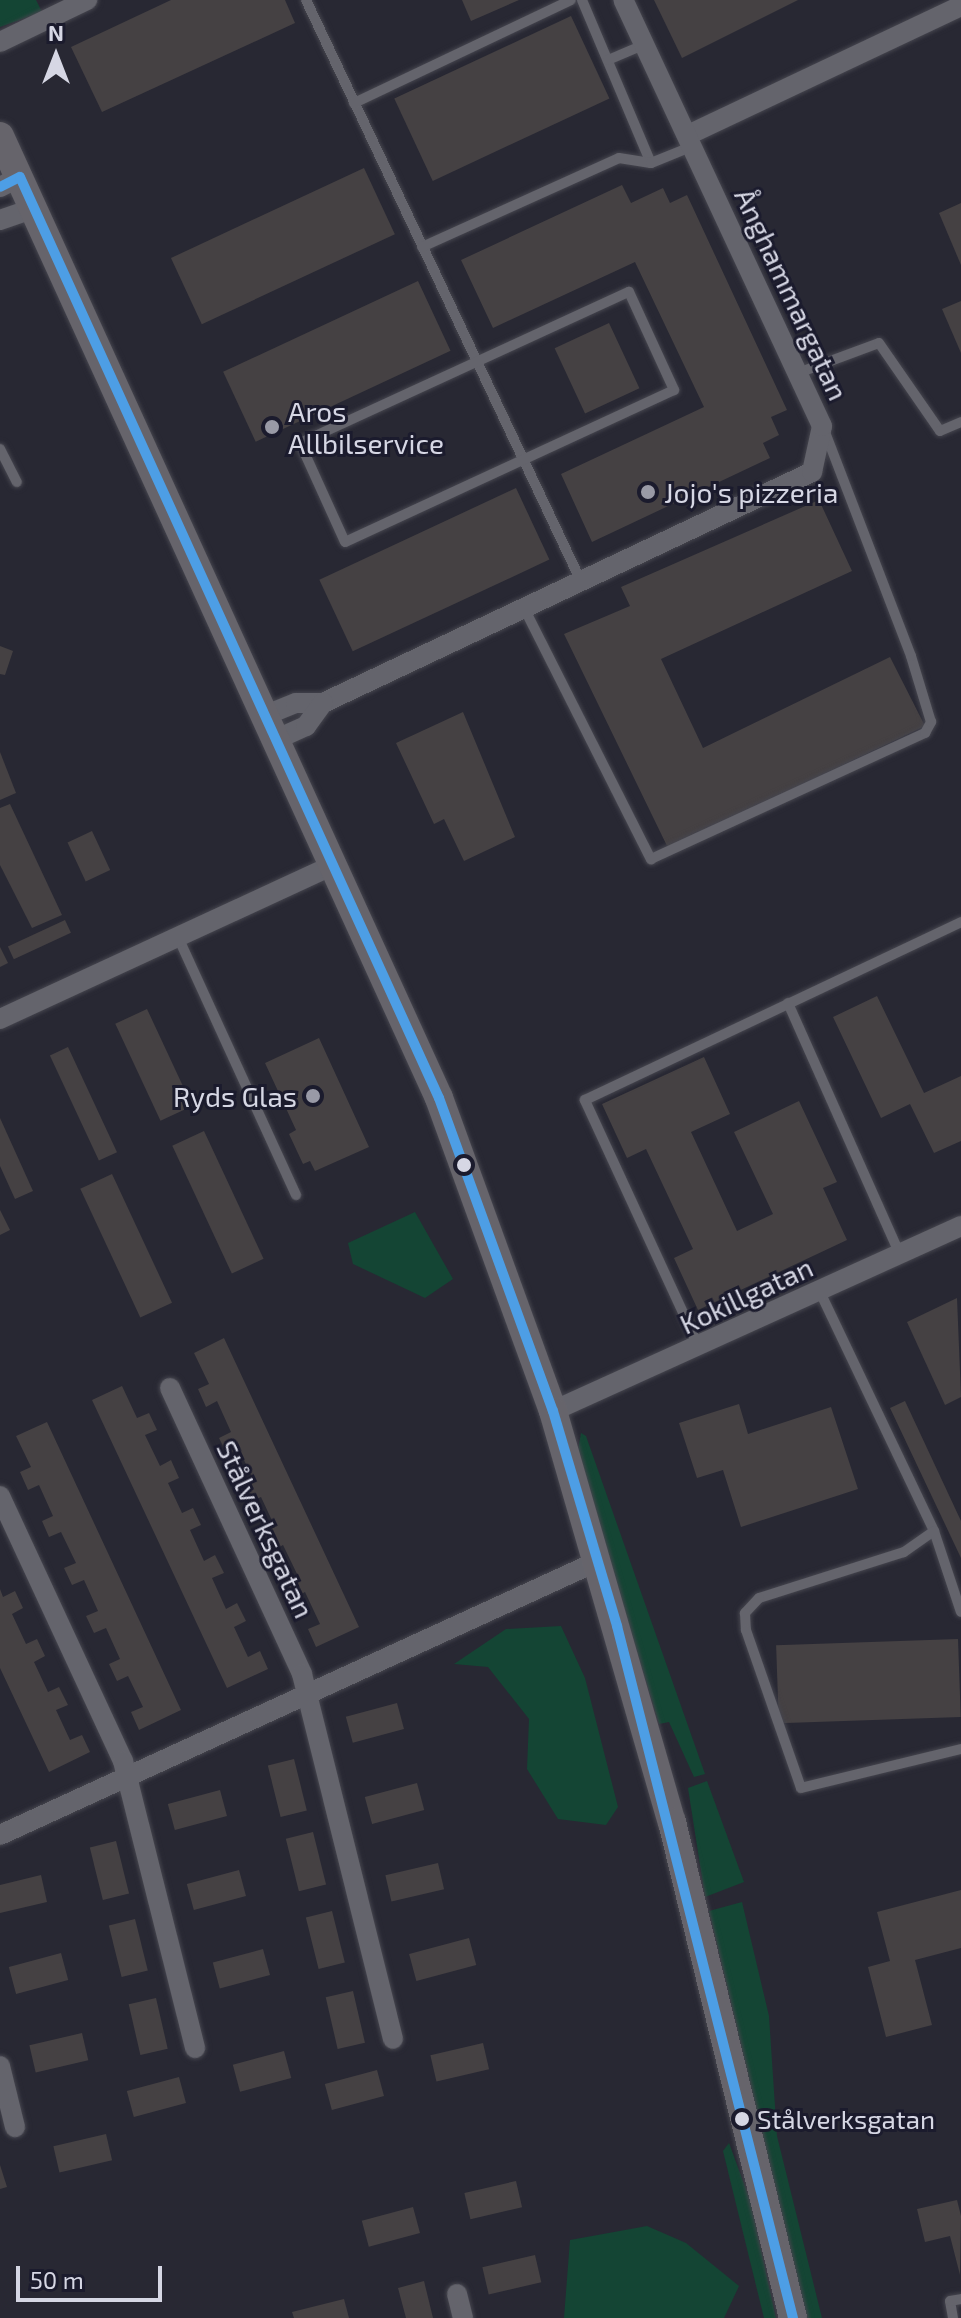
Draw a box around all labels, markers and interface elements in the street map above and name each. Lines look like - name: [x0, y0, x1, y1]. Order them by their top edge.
- north arrow: [16, 16, 96, 96]
- text: N: [48, 19, 64, 45]
- street label: Ånghammargatan: [728, 183, 856, 405]
- place label: Aros Allbilservice: [288, 394, 444, 460]
- marker: Aros Allbilservice: [263, 418, 281, 436]
- place label: Jojo's pizzeria: [664, 475, 838, 509]
- marker: Jojo's pizzeria: [639, 483, 657, 501]
- place label: Ryds Glas: [173, 1079, 297, 1113]
- marker: Ryds Glas: [304, 1087, 322, 1105]
- unlabelled marker: [456, 1157, 472, 1173]
- street label: Kokillgatan: [674, 1250, 818, 1340]
- street label: Stålverksgatan: [210, 1435, 322, 1623]
- place label: Stålverksgatan: [757, 2103, 935, 2135]
- marker: Stålverksgatan: [734, 2111, 750, 2127]
- scale bar: [20, 2250, 166, 2300]
- text: 50 m: [30, 2265, 84, 2294]

